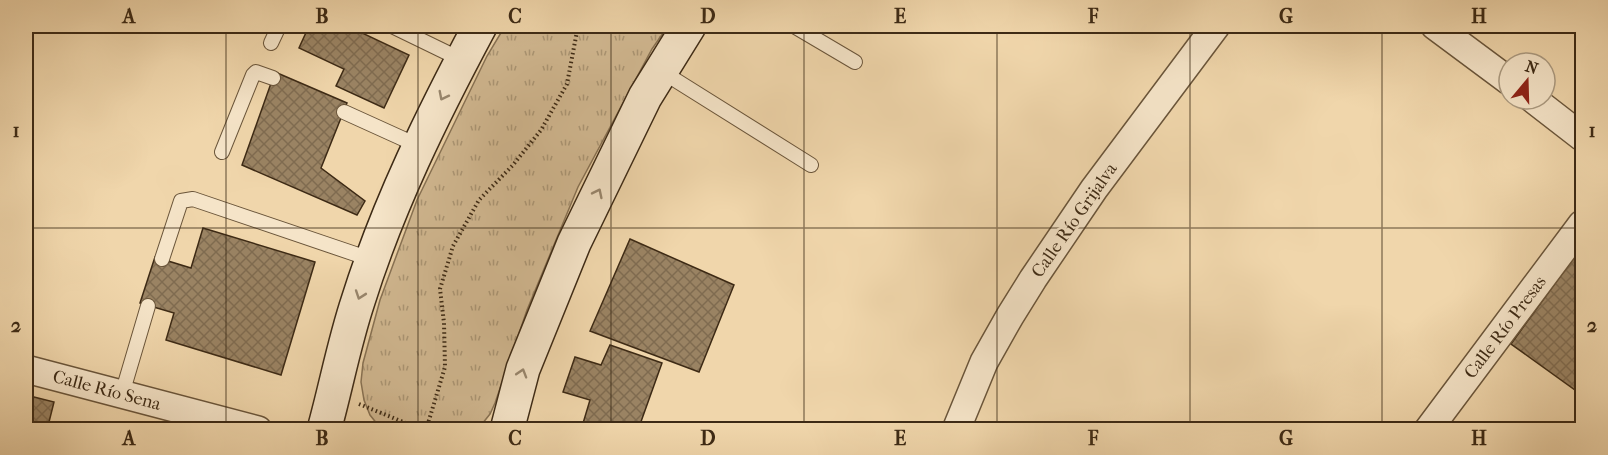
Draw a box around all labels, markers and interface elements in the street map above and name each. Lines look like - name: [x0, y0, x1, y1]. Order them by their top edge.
- text: A: [121, 5, 137, 28]
- text: B: [315, 5, 329, 28]
- text: C: [508, 5, 522, 28]
- text: D: [700, 5, 716, 28]
- text: E: [894, 5, 906, 28]
- text: F: [1087, 5, 1099, 28]
- text: G: [1279, 5, 1293, 28]
- text: H: [1471, 5, 1487, 28]
- north arrow: [1497, 51, 1557, 111]
- text: N: [1523, 56, 1541, 79]
- one-way arrow: [439, 89, 450, 100]
- text: 1: [12, 119, 20, 142]
- text: 1: [1588, 119, 1596, 142]
- street label: Calle Río Grijalva: [1027, 159, 1122, 281]
- one-way arrow: [591, 189, 603, 200]
- street label: Calle Río Presas: [1460, 272, 1551, 383]
- one-way arrow: [355, 289, 368, 300]
- text: 2: [11, 314, 21, 337]
- text: 2: [1587, 314, 1597, 337]
- street label: Calle Río Sena: [50, 366, 164, 415]
- one-way arrow: [515, 368, 527, 379]
- text: A: [121, 427, 137, 450]
- text: B: [315, 427, 329, 450]
- text: C: [508, 427, 522, 450]
- text: D: [700, 427, 716, 450]
- text: E: [894, 427, 906, 450]
- text: F: [1087, 427, 1099, 450]
- text: G: [1279, 427, 1293, 450]
- text: H: [1471, 427, 1487, 450]

